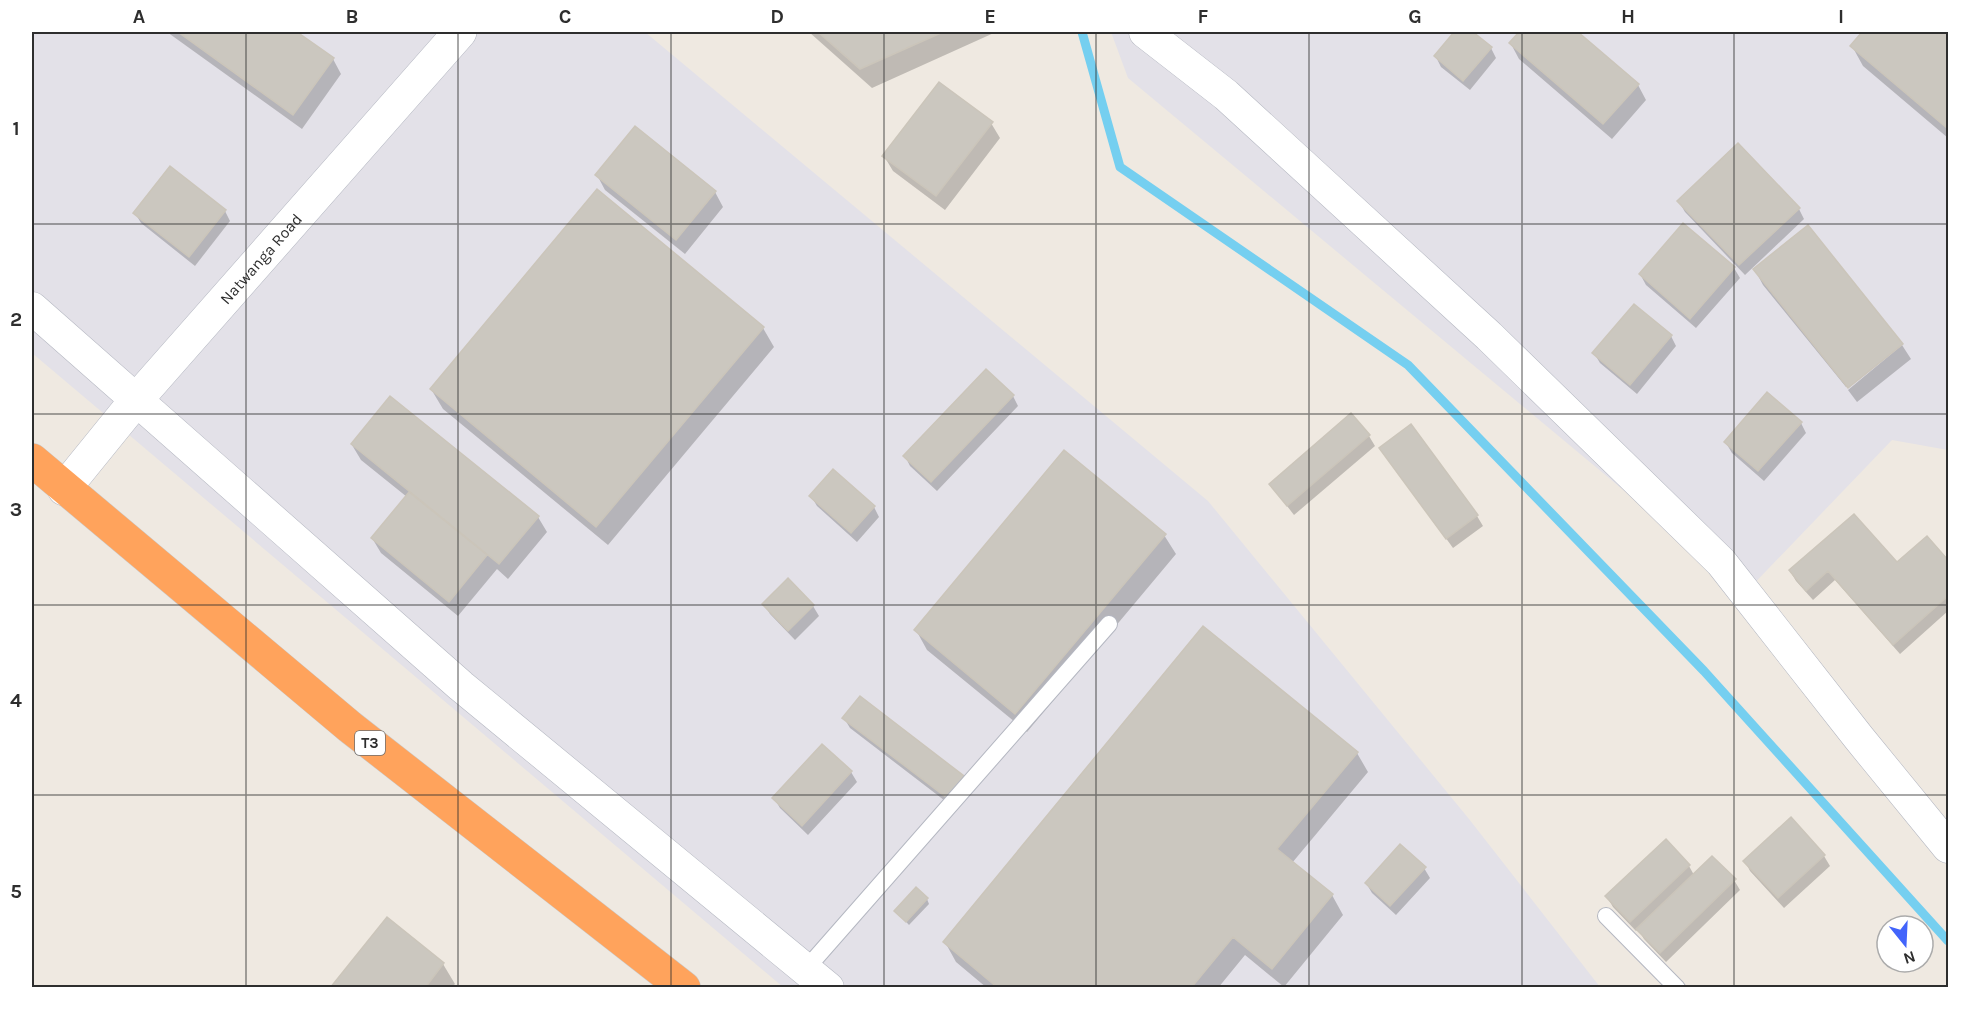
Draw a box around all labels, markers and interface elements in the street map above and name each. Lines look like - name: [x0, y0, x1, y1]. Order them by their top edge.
- text: A: [133, 5, 146, 28]
- text: B: [346, 5, 358, 28]
- text: C: [559, 5, 571, 28]
- text: D: [770, 5, 784, 28]
- text: E: [984, 5, 996, 28]
- text: F: [1198, 5, 1209, 28]
- text: G: [1408, 5, 1422, 28]
- text: H: [1621, 5, 1635, 28]
- text: I: [1838, 5, 1844, 28]
- text: 1: [12, 117, 20, 140]
- street label: Natwanga Road: [216, 209, 306, 308]
- text: 2: [10, 308, 22, 331]
- text: 3: [10, 498, 22, 521]
- text: 4: [10, 689, 22, 712]
- road number: T3: [355, 731, 385, 755]
- text: 5: [10, 880, 22, 903]
- north arrow: [1875, 914, 1935, 974]
- text: N: [1901, 947, 1918, 969]

